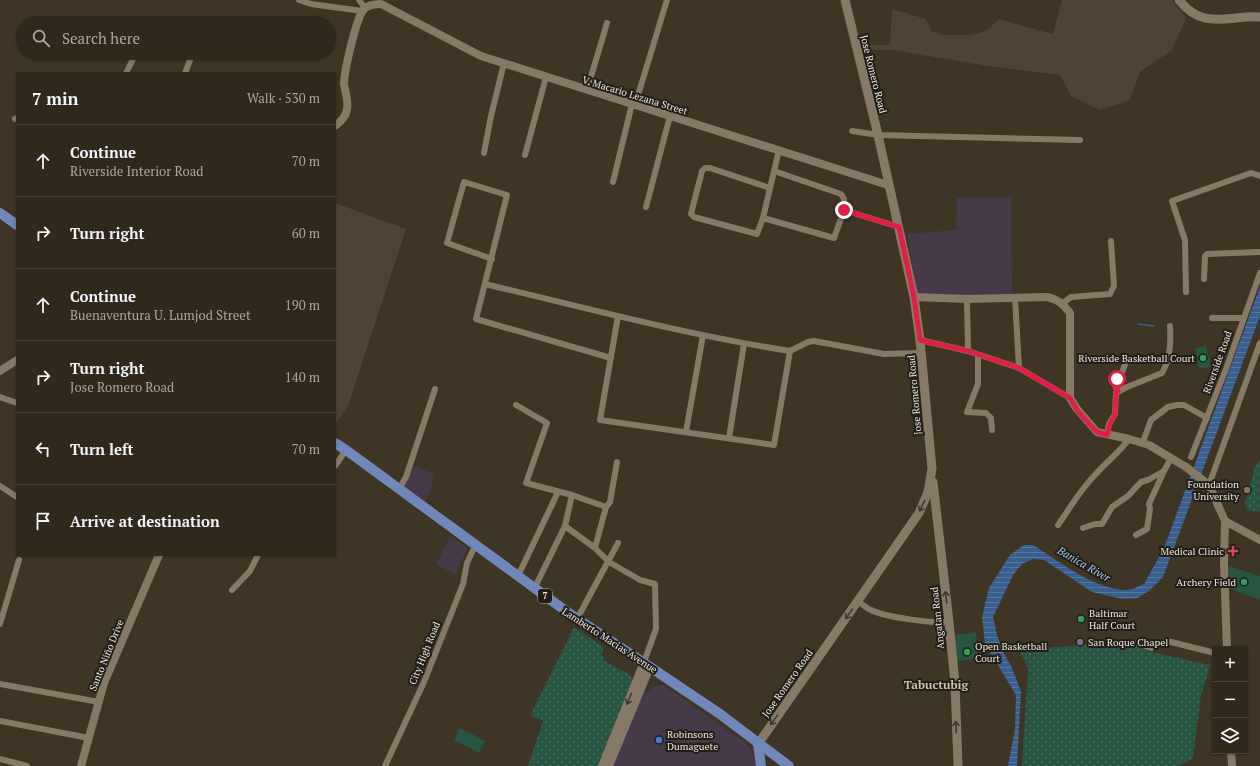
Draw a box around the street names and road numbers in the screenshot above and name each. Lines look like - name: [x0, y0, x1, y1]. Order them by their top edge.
- street label: Jose Romero Road: [858, 34, 890, 115]
- street label: V. Macario Lezana Street: [581, 73, 689, 118]
- street label: Riverside Road: [1200, 329, 1235, 395]
- street label: Jose Romero Road: [904, 354, 924, 435]
- street label: Angatan Road: [928, 586, 947, 650]
- road number: 7: [538, 589, 552, 603]
- street label: Lamberto Macias Avenue: [560, 605, 660, 676]
- street label: Santo Niño Drive: [86, 617, 127, 693]
- street label: City High Road: [406, 619, 443, 687]
- street label: Jose Romero Road: [759, 646, 816, 720]

